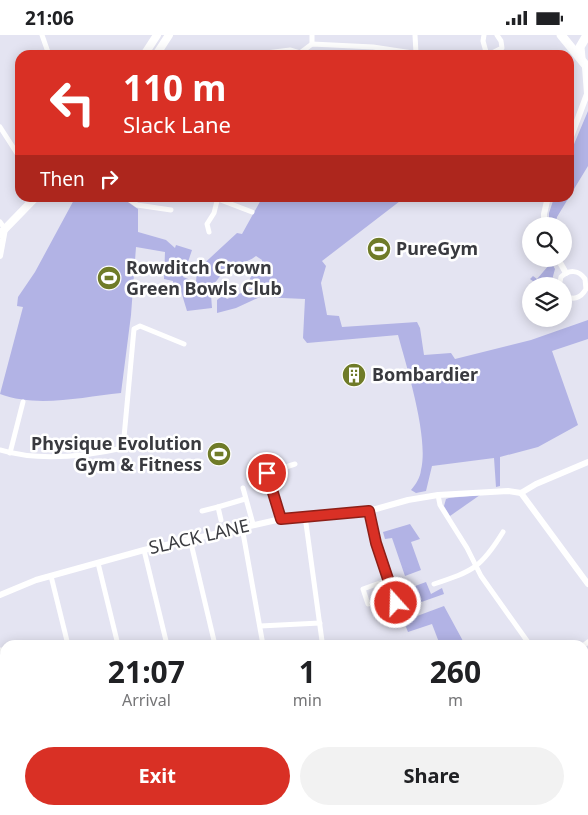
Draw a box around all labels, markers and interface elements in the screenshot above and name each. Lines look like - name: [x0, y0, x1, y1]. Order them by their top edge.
- text: 21:06: [25, 5, 74, 31]
- text: 110 m: [123, 64, 226, 111]
- icon: left: [40, 70, 105, 135]
- text: Slack Lane: [123, 109, 231, 139]
- icon: right: [95, 165, 123, 193]
- text: Then: [40, 166, 85, 192]
- map controls: [522, 217, 572, 327]
- button: search: [522, 217, 572, 267]
- sports icon: PureGym: [366, 236, 392, 262]
- place label: PureGym: [396, 236, 478, 260]
- place label: Rowditch Crown Green Bowls Club: [126, 255, 282, 300]
- sports icon: Rowditch Crown Green Bowls Club: [96, 265, 122, 291]
- button: layers: [522, 277, 572, 327]
- building icon: Bombardier: [341, 362, 367, 388]
- place label: Bombardier: [372, 362, 478, 386]
- place label: Physique Evolution Gym & Fitness: [31, 431, 202, 476]
- sports icon: Physique Evolution Gym & Fitness: [206, 441, 232, 467]
- pin: [246, 452, 288, 494]
- icon: arrive: [253, 459, 281, 487]
- street label: SLACK LANE: [146, 513, 251, 559]
- position arrow: [369, 576, 421, 628]
- text: 21:07: [108, 651, 185, 692]
- text: 1: [299, 651, 316, 692]
- text: 260: [430, 651, 481, 692]
- text: Arrival: [122, 689, 171, 711]
- text: min: [293, 689, 322, 711]
- text: m: [448, 689, 463, 711]
- button: Exit: [25, 747, 290, 805]
- button: Share: [300, 747, 564, 805]

